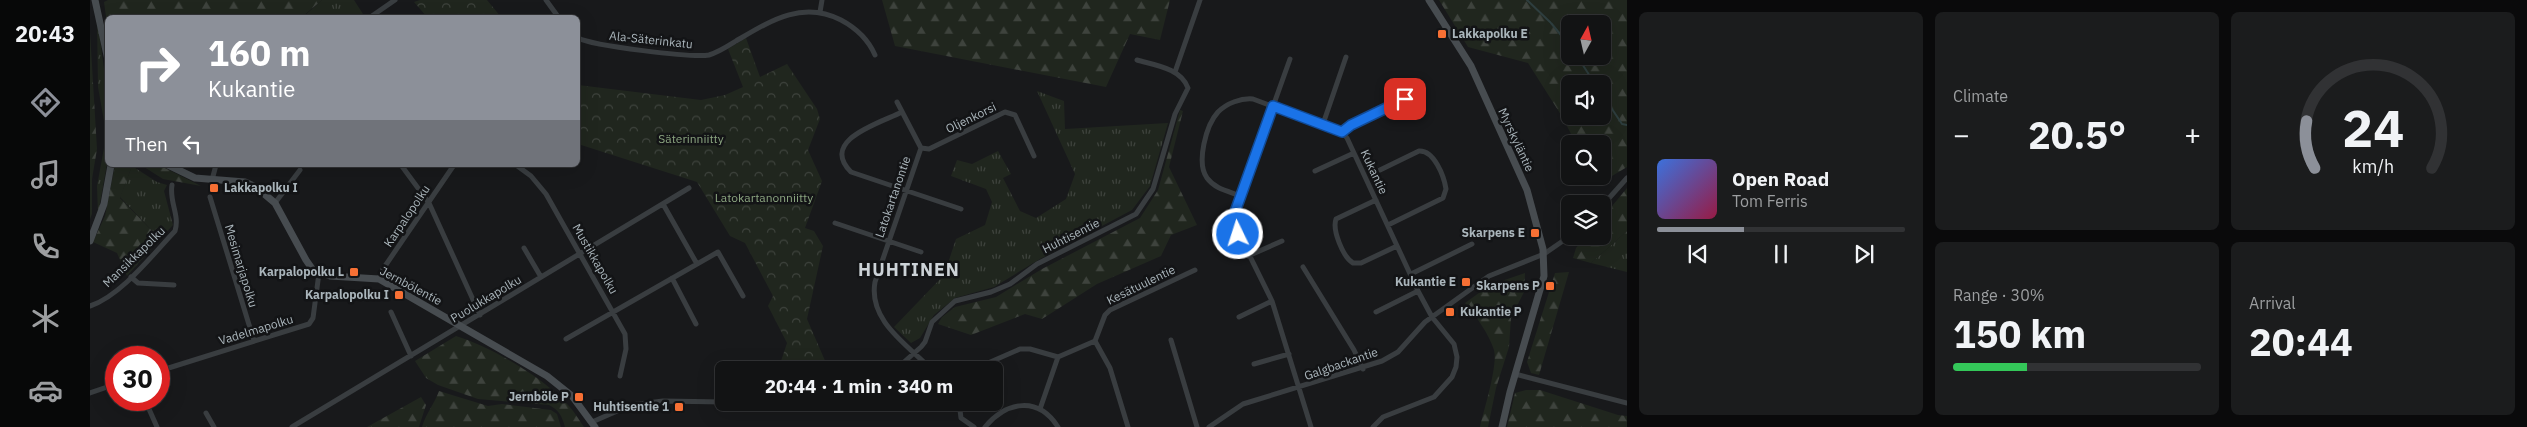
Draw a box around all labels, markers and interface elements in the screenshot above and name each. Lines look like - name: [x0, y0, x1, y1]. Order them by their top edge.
- north arrow: [1561, 15, 1611, 65]
- map controls: [1561, 15, 1611, 245]
- text: 20:43: [15, 19, 75, 48]
- place label: Lakkapolku E: [1452, 26, 1528, 41]
- street label: Ala-Säterinkatu: [609, 28, 694, 51]
- marker: Lakkapolku E: [1436, 28, 1448, 40]
- text: 160 m: [208, 30, 311, 76]
- icon: right: [125, 35, 190, 100]
- text: Kukantie: [208, 74, 295, 103]
- button: sound: [1561, 75, 1611, 125]
- pin: [1384, 78, 1426, 120]
- icon: directions: [28, 85, 63, 120]
- icon: arrive: [1391, 85, 1419, 113]
- text: Climate: [1953, 86, 2008, 106]
- text: 24: [2342, 94, 2404, 161]
- street label: Oljenkorsi: [943, 99, 998, 136]
- street label: Myrskyläntie: [1495, 106, 1538, 174]
- text: 20.5°: [2028, 110, 2126, 159]
- text: −: [1953, 116, 1970, 153]
- text: +: [2184, 116, 2201, 153]
- icon: left: [178, 130, 206, 158]
- park label: Säterinniitty: [658, 131, 724, 146]
- text: Then: [125, 132, 168, 156]
- button: search: [1561, 135, 1611, 185]
- street label: Kukantie: [1358, 147, 1391, 197]
- street label: Latokartanontie: [872, 154, 914, 240]
- text: km/h: [2352, 155, 2394, 178]
- icon: music: [28, 157, 63, 192]
- text: Open Road: [1732, 167, 1829, 191]
- place label: Lakkapolku I: [224, 180, 298, 195]
- marker: Lakkapolku I: [208, 182, 220, 194]
- street label: Karpalopolku: [380, 182, 433, 250]
- park label: Latokartanonniitty: [715, 190, 813, 205]
- text: Tom Ferris: [1732, 191, 1808, 211]
- button: layers: [1561, 195, 1611, 245]
- position arrow: [1211, 207, 1263, 259]
- street label: Huhtisentie: [1040, 215, 1102, 256]
- street label: Mustikkapolku: [569, 221, 622, 296]
- street label: Mansikkapolku: [99, 223, 168, 290]
- street label: Mesimarjapolku: [222, 223, 261, 309]
- place label: Skarpens E: [1462, 225, 1525, 240]
- marker: Skarpens E: [1529, 227, 1541, 239]
- icon: phone: [28, 229, 63, 264]
- icon: previous: [1684, 240, 1712, 268]
- icon: pause: [1767, 240, 1795, 268]
- icon: next: [1850, 240, 1878, 268]
- district label: HUHTINEN: [858, 258, 960, 281]
- street label: Kesätuulentie: [1104, 261, 1178, 308]
- street label: Jernbölentie: [378, 263, 445, 308]
- place label: Karpalopolku L: [259, 264, 344, 279]
- marker: Karpalopolku L: [348, 266, 360, 278]
- street label: Puolukkapolku: [448, 272, 524, 326]
- place label: Kukantie E: [1395, 274, 1456, 289]
- marker: Kukantie E: [1460, 276, 1472, 288]
- place label: Skarpens P: [1476, 278, 1540, 293]
- marker: Skarpens P: [1544, 280, 1556, 292]
- text: Range · 30%: [1953, 285, 2045, 305]
- place label: Karpalopolku I: [305, 287, 389, 302]
- marker: Karpalopolku I: [393, 289, 405, 301]
- text: Arrival: [2249, 293, 2296, 313]
- icon: climate: [28, 301, 63, 336]
- place label: Kukantie P: [1460, 304, 1522, 319]
- marker: Kukantie P: [1444, 306, 1456, 318]
- text: 150 km: [1953, 309, 2086, 358]
- street label: Vadelmapolku: [217, 311, 295, 348]
- text: 20:44: [2249, 317, 2353, 366]
- street label: Galgbackantie: [1302, 344, 1380, 383]
- speed limit sign: 30: [105, 346, 170, 411]
- icon: car: [28, 373, 63, 408]
- text: 20:44 · 1 min · 340 m: [765, 374, 953, 398]
- place label: Jernböle P: [508, 389, 569, 404]
- marker: Jernböle P: [573, 391, 585, 403]
- place label: Huhtisentie 1: [593, 399, 669, 414]
- marker: Huhtisentie 1: [673, 401, 685, 413]

